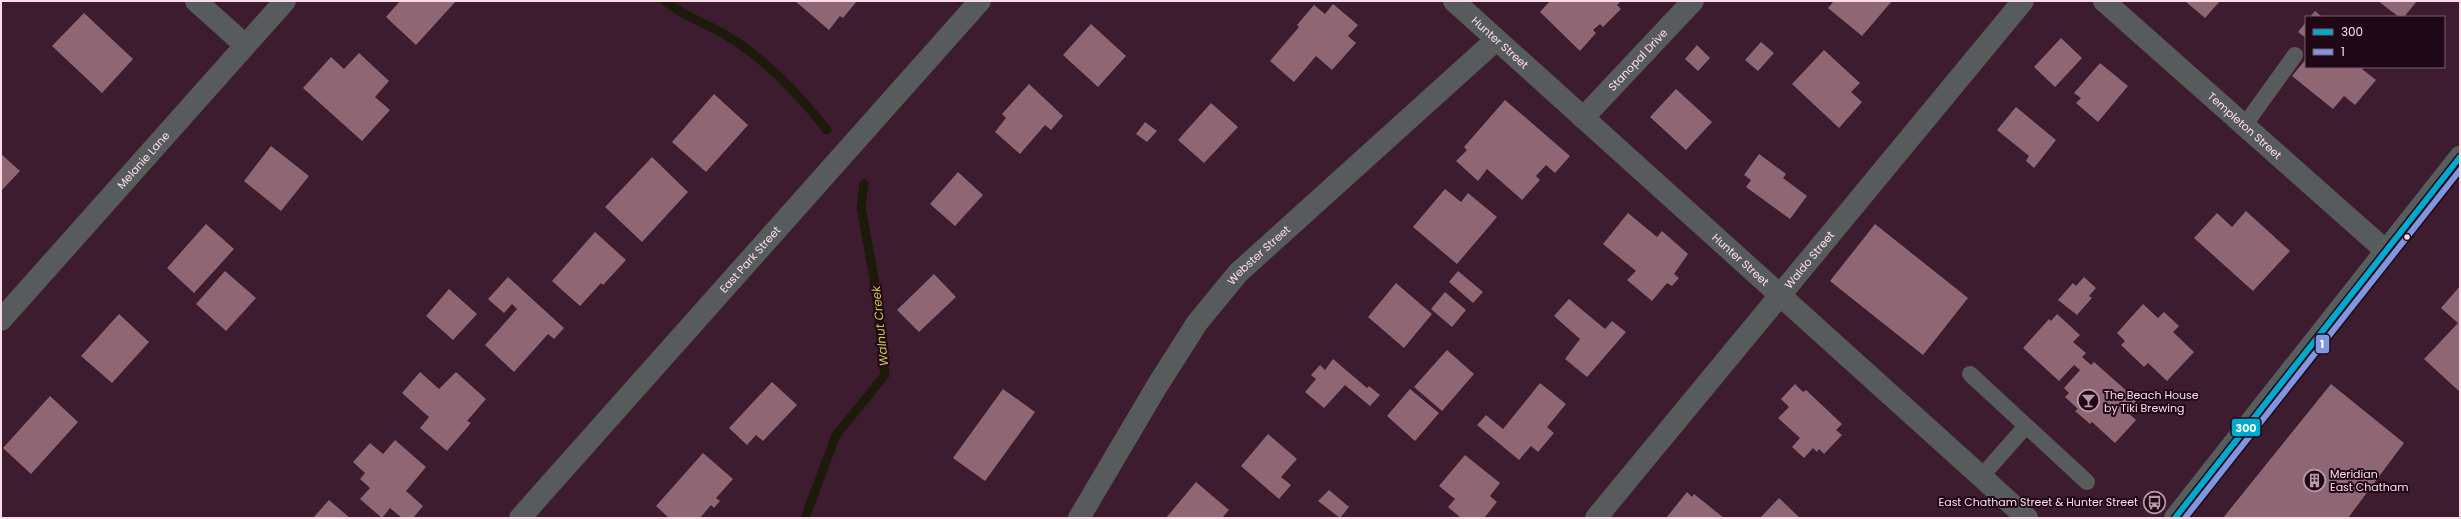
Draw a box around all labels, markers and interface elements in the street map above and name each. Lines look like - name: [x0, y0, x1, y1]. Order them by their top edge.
- street label: Hunter Street: [1468, 13, 1532, 73]
- legend: [2305, 16, 2445, 68]
- text: 300: [2341, 23, 2363, 40]
- street label: Stanopal Drive: [1605, 25, 1671, 94]
- text: 1: [2341, 43, 2345, 60]
- street label: Templeton Street: [2204, 88, 2285, 163]
- street label: Melanie Lane: [113, 128, 173, 192]
- street label: Webster Street: [1224, 222, 1294, 288]
- street label: East Park Street: [716, 223, 784, 296]
- street label: Waldo Street: [1781, 227, 1838, 292]
- street label: Hunter Street: [1709, 230, 1773, 290]
- unlabelled marker: [2402, 232, 2412, 242]
- water label: Walnut Creek: [867, 284, 892, 367]
- line badge: 1: [2315, 334, 2330, 354]
- text: 1: [2320, 336, 2324, 352]
- place label: The Beach House by Tiki Brewing: [2104, 387, 2199, 416]
- bar icon: The Beach House by Tiki Brewing: [2075, 388, 2101, 414]
- line badge: 300: [2231, 418, 2261, 437]
- text: 300: [2236, 420, 2257, 436]
- place label: Meridian East Chatham: [2330, 466, 2409, 495]
- building icon: Meridian East Chatham: [2302, 467, 2328, 493]
- bus stop icon: East Chatham Street & Hunter Street: [2141, 489, 2167, 515]
- place label: East Chatham Street & Hunter Street: [1939, 494, 2138, 510]

